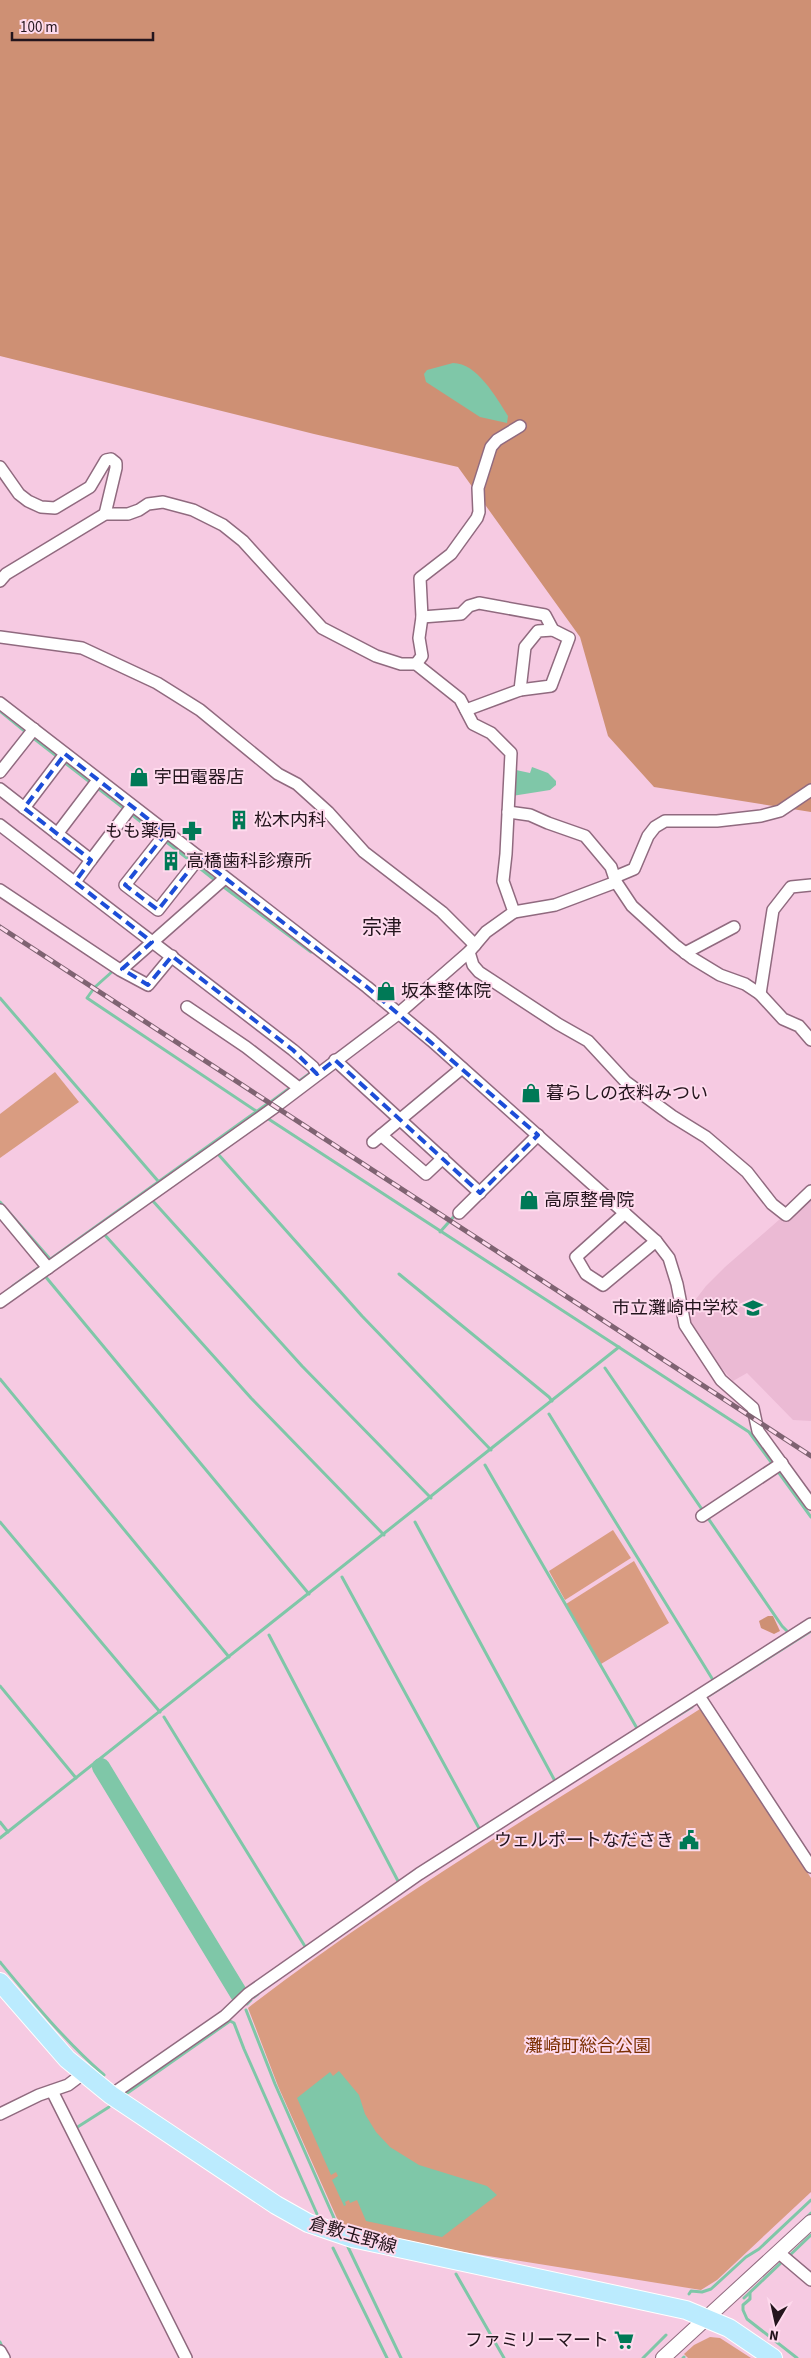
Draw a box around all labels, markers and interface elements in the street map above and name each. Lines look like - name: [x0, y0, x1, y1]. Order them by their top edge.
- scale bar: [12, 10, 154, 42]
- text: 100 m: [20, 17, 58, 38]
- place label: 宇田電器店: [154, 765, 244, 790]
- shop icon: 宇田電器店: [128, 766, 150, 788]
- place label: 松木内科: [254, 808, 326, 833]
- building icon: 松木内科: [228, 809, 250, 831]
- place label: もも薬局: [105, 819, 177, 844]
- pharmacy icon: もも薬局: [181, 820, 203, 842]
- place label: 高橋歯科診療所: [186, 849, 312, 874]
- building icon: 高橋歯科診療所: [160, 850, 182, 872]
- district label: 宗津: [362, 914, 402, 942]
- place label: 坂本整体院: [401, 979, 491, 1004]
- shop icon: 坂本整体院: [375, 980, 397, 1002]
- place label: 暮らしの衣料みつい: [546, 1081, 708, 1106]
- shop icon: 暮らしの衣料みつい: [520, 1082, 542, 1104]
- place label: 高原整骨院: [544, 1188, 634, 1213]
- shop icon: 高原整骨院: [518, 1189, 540, 1211]
- place label: 市立灘崎中学校: [612, 1296, 738, 1321]
- school or university icon: 市立灘崎中学校: [742, 1297, 764, 1319]
- place label: ウェルポートなださき: [494, 1828, 674, 1853]
- public building icon: ウェルポートなださき: [678, 1829, 700, 1851]
- park label: 灘崎町総合公園: [525, 2034, 651, 2059]
- street label: 倉敷玉野線: [306, 2211, 400, 2260]
- north arrow: [751, 2298, 801, 2348]
- text: N: [768, 2324, 780, 2345]
- place label: ファミリーマート: [465, 2328, 609, 2353]
- supermarket icon: ファミリーマート: [613, 2329, 635, 2351]

